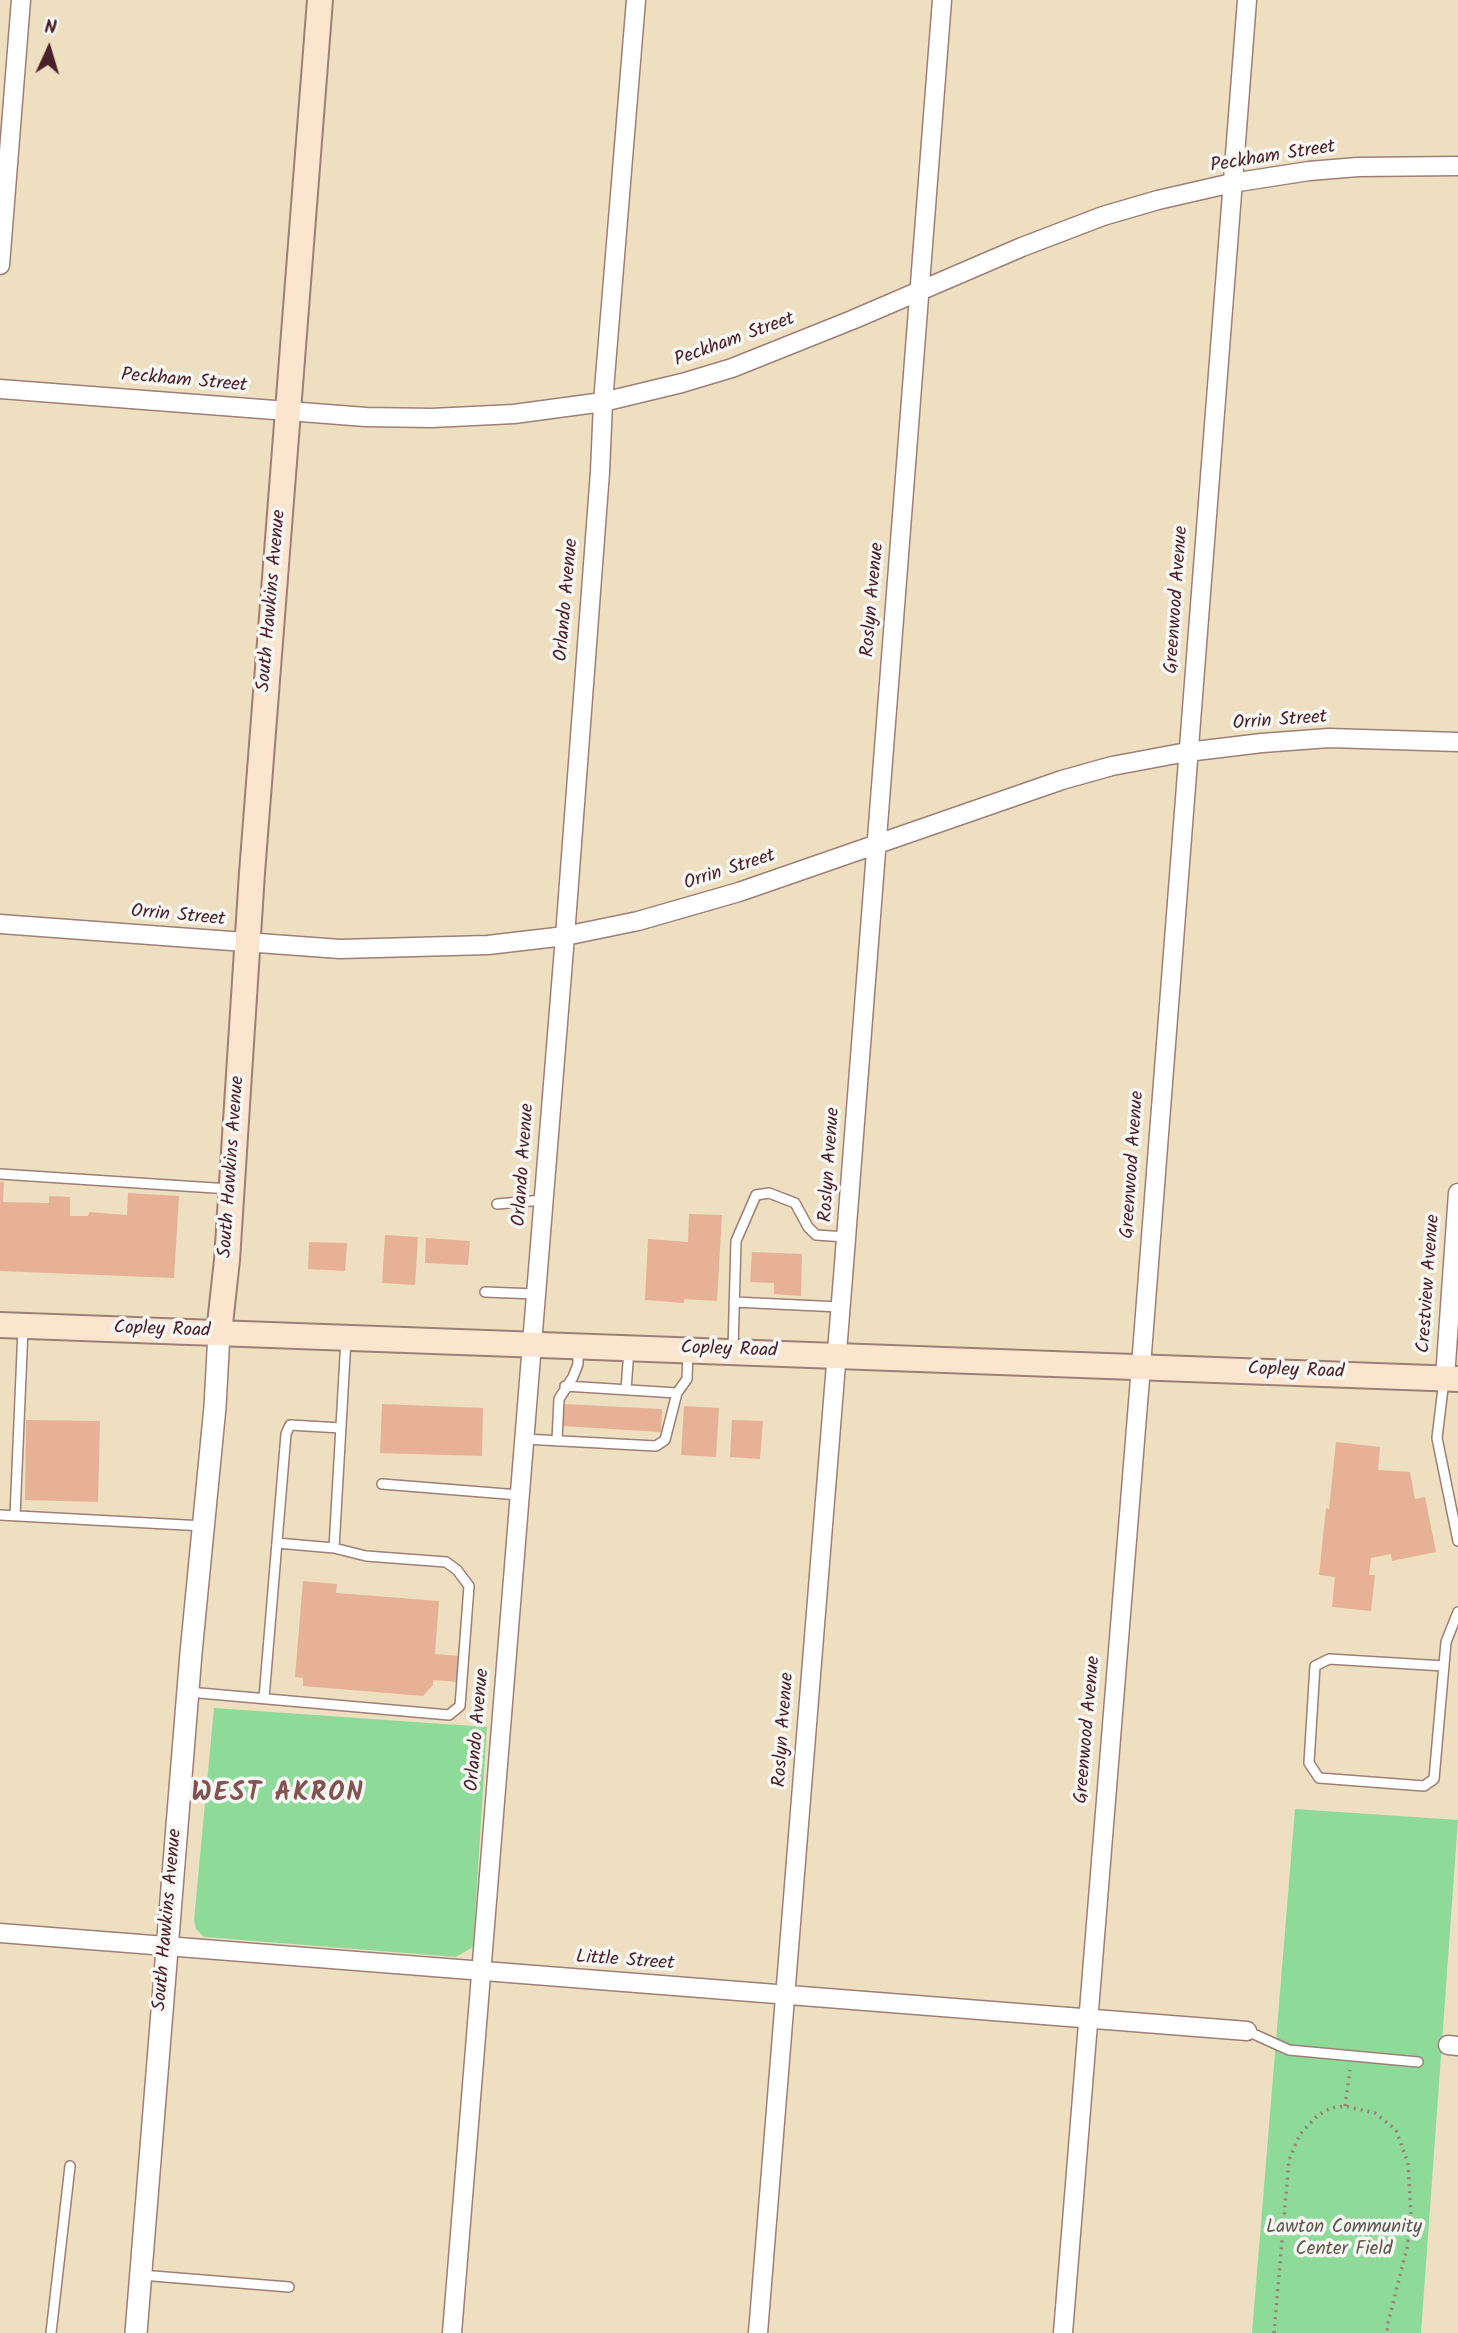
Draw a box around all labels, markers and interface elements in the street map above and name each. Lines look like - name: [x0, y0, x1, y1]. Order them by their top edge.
- text: N: [43, 13, 57, 43]
- north arrow: [14, 14, 84, 84]
- street label: Peckham Street: [1209, 137, 1337, 179]
- street label: Peckham Street: [672, 309, 798, 373]
- street label: Peckham Street: [120, 365, 248, 399]
- street label: South Hawkins Avenue: [254, 509, 292, 693]
- street label: Greenwood Avenue: [1161, 525, 1195, 675]
- street label: Orlando Avenue: [551, 538, 585, 662]
- street label: Roslyn Avenue: [858, 542, 890, 658]
- street label: Orrin Street: [1232, 707, 1328, 737]
- street label: Orrin Street: [681, 846, 779, 896]
- street label: Orrin Street: [130, 902, 226, 932]
- street label: South Hawkins Avenue: [215, 1075, 251, 1259]
- street label: Greenwood Avenue: [1117, 1090, 1151, 1240]
- street label: Orlando Avenue: [509, 1103, 541, 1227]
- street label: Roslyn Avenue: [816, 1107, 846, 1223]
- street label: Crestview Avenue: [1414, 1214, 1446, 1354]
- street label: Copley Road: [113, 1318, 211, 1344]
- street label: Copley Road: [680, 1338, 778, 1364]
- street label: Copley Road: [1247, 1359, 1345, 1385]
- street label: Greenwood Avenue: [1071, 1655, 1107, 1805]
- street label: Orlando Avenue: [462, 1668, 496, 1792]
- street label: Roslyn Avenue: [770, 1672, 800, 1788]
- district label: WEST AKRON: [193, 1780, 363, 1812]
- street label: South Hawkins Avenue: [150, 1828, 188, 2012]
- street label: Little Street: [575, 1947, 675, 1977]
- park label: Lawton Community Center Field: [1266, 2218, 1422, 2262]

